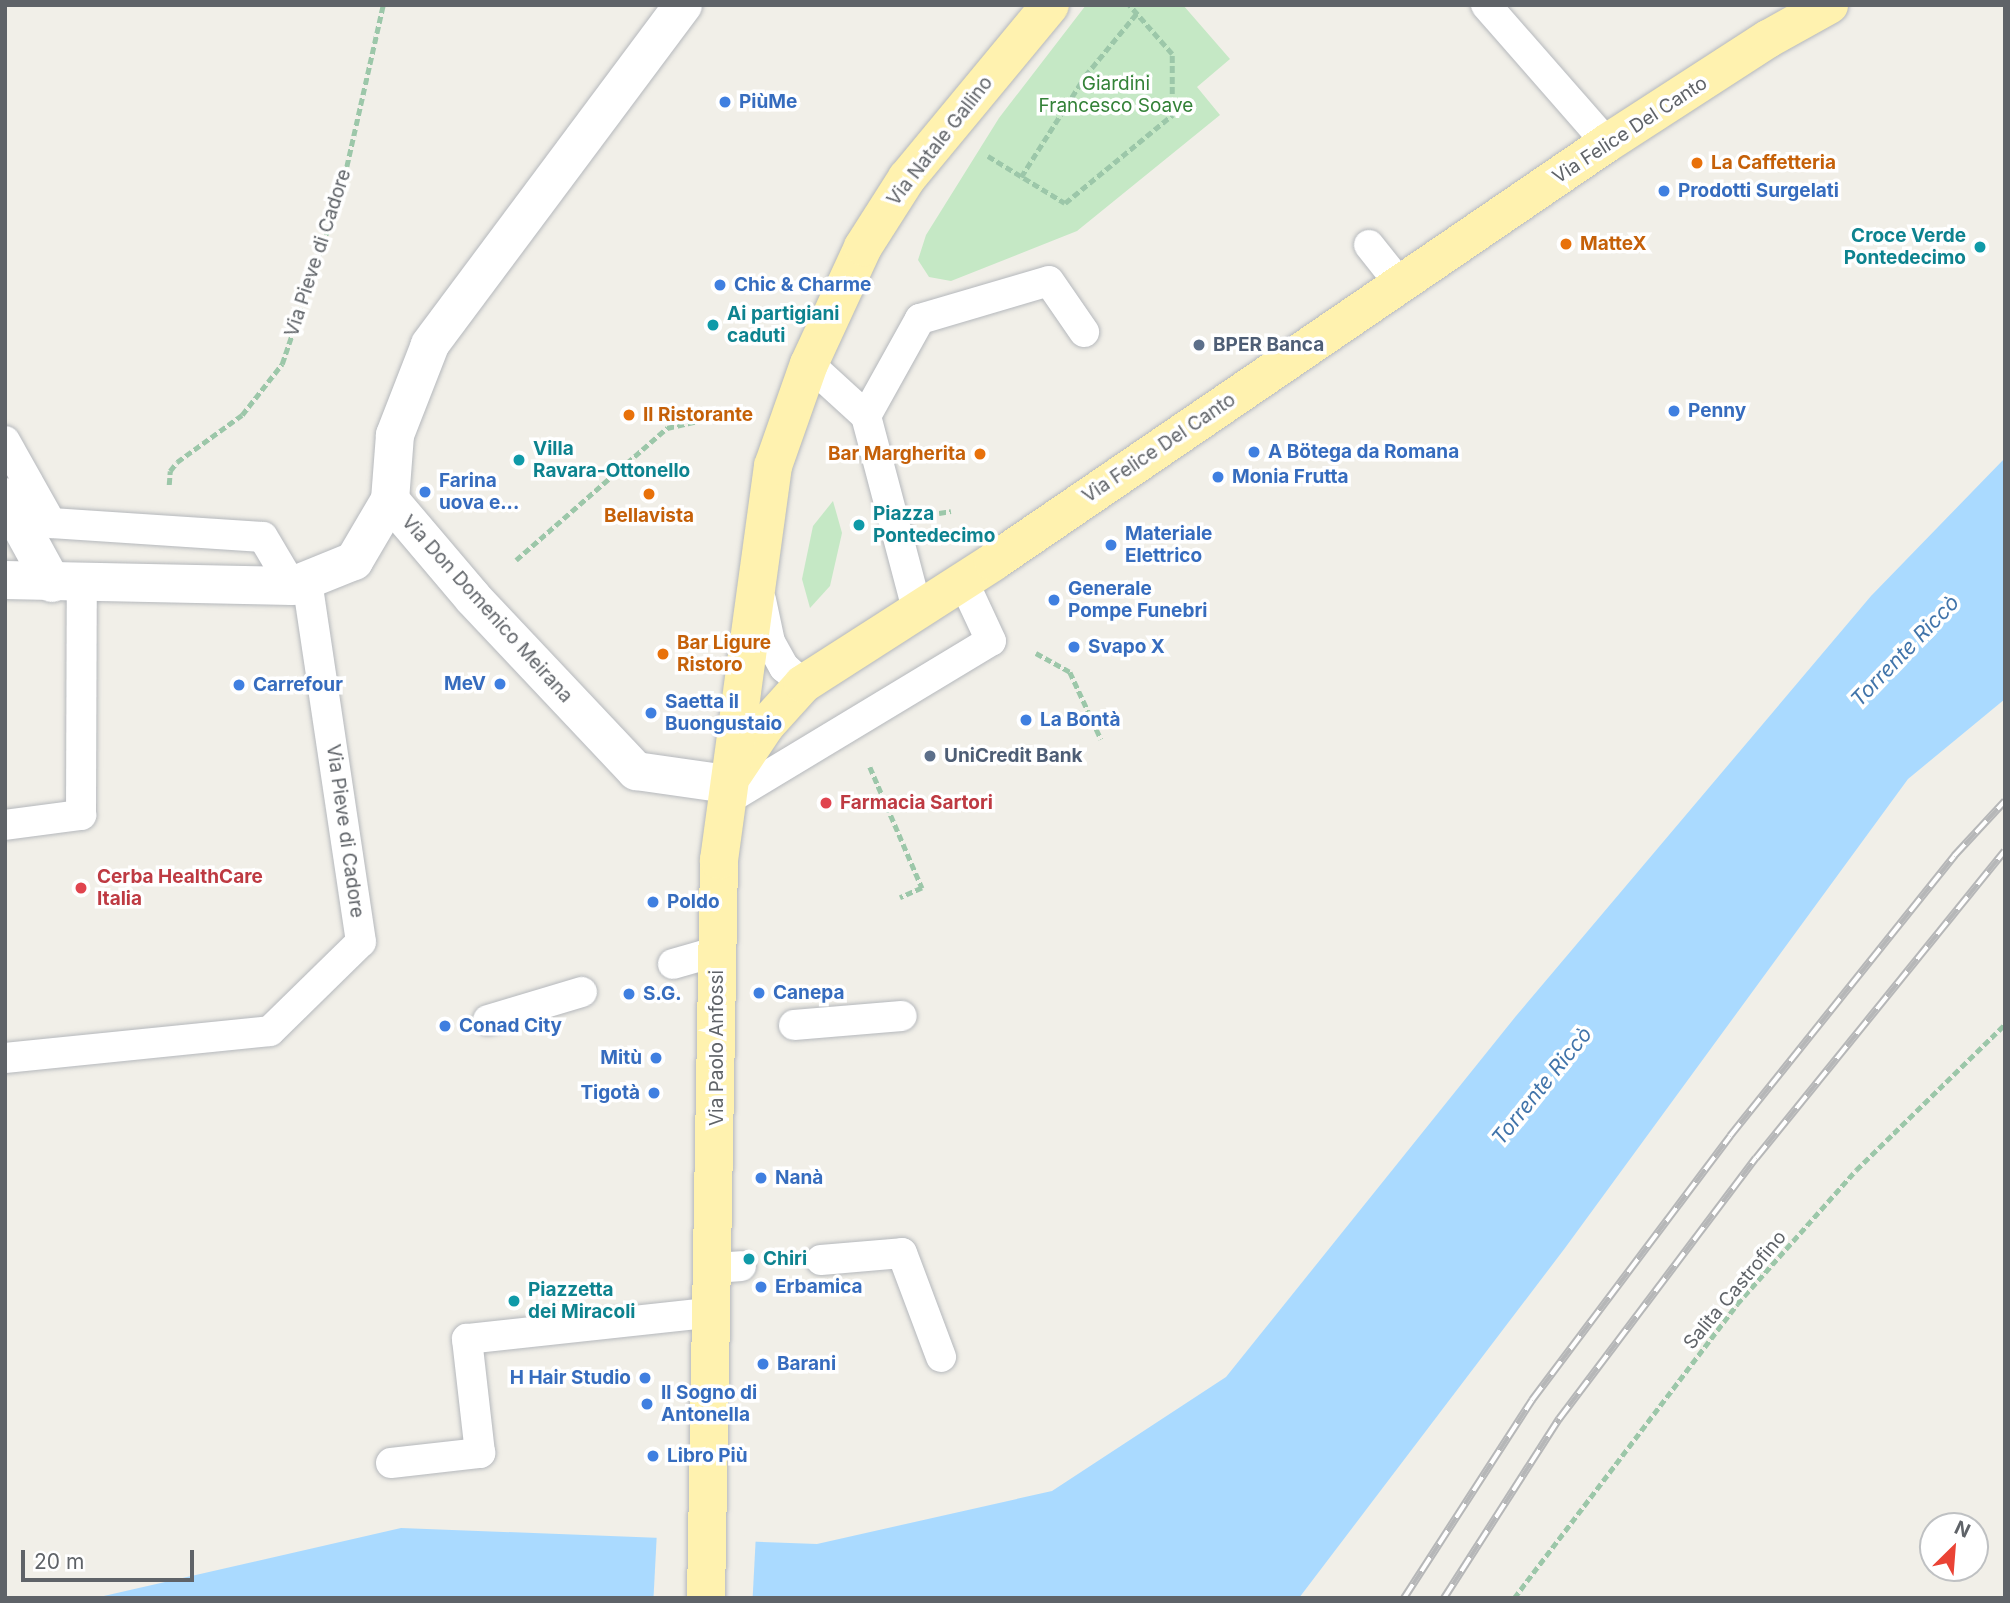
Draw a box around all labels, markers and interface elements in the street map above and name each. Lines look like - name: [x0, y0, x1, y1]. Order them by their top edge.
- street label: Via Natale Gallino: [882, 72, 998, 210]
- street label: Via Felice Del Canto: [1548, 72, 1712, 188]
- park label: Giardini Francesco Soave: [1039, 73, 1193, 117]
- place label: PiùMe: [739, 91, 797, 113]
- marker: PiùMe: [717, 94, 733, 110]
- place label: La Caffetteria: [1711, 152, 1836, 174]
- marker: La Caffetteria: [1689, 155, 1705, 171]
- street label: Via Pieve di Cadore: [280, 166, 356, 340]
- place label: Prodotti Surgelati: [1678, 180, 1839, 202]
- marker: Prodotti Surgelati: [1656, 183, 1672, 199]
- place label: Croce Verde Pontedecimo: [1844, 225, 1966, 269]
- place label: MatteX: [1580, 233, 1647, 255]
- marker: MatteX: [1558, 236, 1574, 252]
- marker: Croce Verde Pontedecimo: [1972, 239, 1988, 255]
- place label: Chic & Charme: [734, 274, 871, 296]
- marker: Chic & Charme: [712, 277, 728, 293]
- place label: Ai partigiani caduti: [727, 303, 839, 347]
- marker: Ai partigiani caduti: [705, 317, 721, 333]
- place label: BPER Banca: [1213, 334, 1324, 356]
- marker: BPER Banca: [1191, 337, 1207, 353]
- street label: Via Felice Del Canto: [1078, 388, 1240, 508]
- place label: Penny: [1688, 400, 1746, 422]
- marker: Penny: [1666, 403, 1682, 419]
- place label: Il Ristorante: [643, 404, 753, 426]
- marker: Il Ristorante: [621, 407, 637, 423]
- place label: Villa Ravara-Ottonello: [533, 438, 690, 482]
- place label: A Bötega da Romana: [1268, 441, 1459, 463]
- place label: Bar Margherita: [828, 443, 966, 465]
- marker: A Bötega da Romana: [1246, 444, 1262, 460]
- marker: Bar Margherita: [972, 446, 988, 462]
- marker: Villa Ravara-Ottonello: [511, 452, 527, 468]
- place label: Monia Frutta: [1232, 466, 1349, 488]
- marker: Monia Frutta: [1210, 469, 1226, 485]
- place label: Farina uova e...: [439, 470, 519, 514]
- marker: Farina uova e...: [417, 484, 433, 500]
- marker: Bellavista: [641, 486, 657, 502]
- place label: Piazza Pontedecimo: [873, 503, 995, 547]
- place label: Bellavista: [604, 505, 694, 527]
- street label: Via Don Domenico Meirana: [397, 511, 577, 707]
- marker: Piazza Pontedecimo: [851, 517, 867, 533]
- place label: Materiale Elettrico: [1125, 523, 1212, 567]
- marker: Materiale Elettrico: [1103, 537, 1119, 553]
- place label: Generale Pompe Funebri: [1068, 578, 1207, 622]
- water label: Torrente Riccò: [1846, 590, 1964, 712]
- marker: Generale Pompe Funebri: [1046, 592, 1062, 608]
- place label: Bar Ligure Ristoro: [677, 632, 771, 676]
- place label: Svapo X: [1088, 636, 1165, 658]
- marker: Svapo X: [1066, 639, 1082, 655]
- marker: Bar Ligure Ristoro: [655, 646, 671, 662]
- place label: MeV: [444, 673, 486, 695]
- place label: Carrefour: [253, 674, 343, 696]
- marker: MeV: [492, 676, 508, 692]
- marker: Carrefour: [231, 677, 247, 693]
- place label: Saetta il Buongustaio: [665, 691, 782, 735]
- marker: Saetta il Buongustaio: [643, 705, 659, 721]
- place label: La Bontà: [1040, 709, 1120, 731]
- marker: La Bontà: [1018, 712, 1034, 728]
- street label: Via Pieve di Cadore: [322, 743, 368, 919]
- place label: UniCredit Bank: [944, 745, 1083, 767]
- marker: UniCredit Bank: [922, 748, 938, 764]
- place label: Farmacia Sartori: [840, 792, 993, 814]
- marker: Farmacia Sartori: [818, 795, 834, 811]
- place label: Cerba HealthCare Italia: [97, 866, 263, 910]
- marker: Cerba HealthCare Italia: [71, 878, 91, 898]
- place label: Poldo: [667, 891, 720, 913]
- marker: Poldo: [645, 894, 661, 910]
- street label: Via Paolo Anfossi: [706, 970, 728, 1126]
- place label: Canepa: [773, 982, 844, 1004]
- place label: S.G.: [643, 983, 682, 1005]
- marker: Canepa: [751, 985, 767, 1001]
- marker: S.G.: [621, 986, 637, 1002]
- place label: Conad City: [459, 1015, 562, 1037]
- marker: Conad City: [437, 1018, 453, 1034]
- water label: Torrente Riccò: [1487, 1022, 1597, 1150]
- place label: Mitù: [600, 1047, 642, 1069]
- marker: Mitù: [648, 1050, 664, 1066]
- place label: Tigotà: [580, 1082, 640, 1104]
- marker: Tigotà: [646, 1085, 662, 1101]
- place label: Nanà: [775, 1167, 823, 1189]
- marker: Nanà: [753, 1170, 769, 1186]
- street label: Salita Castrofino: [1679, 1226, 1791, 1354]
- place label: Chiri: [763, 1248, 807, 1270]
- marker: Chiri: [741, 1251, 757, 1267]
- place label: Erbamica: [775, 1276, 863, 1298]
- place label: Piazzetta dei Miracoli: [528, 1279, 635, 1323]
- marker: Erbamica: [753, 1279, 769, 1295]
- marker: Piazzetta dei Miracoli: [506, 1293, 522, 1309]
- place label: Barani: [777, 1353, 836, 1375]
- marker: Barani: [755, 1356, 771, 1372]
- place label: H Hair Studio: [510, 1367, 631, 1389]
- marker: H Hair Studio: [637, 1370, 653, 1386]
- place label: Il Sogno di Antonella: [661, 1382, 757, 1426]
- marker: Il Sogno di Antonella: [639, 1396, 655, 1412]
- place label: Libro Più: [667, 1445, 748, 1467]
- marker: Libro Più: [645, 1448, 661, 1464]
- north arrow: [1919, 1512, 1989, 1582]
- text: N: [1951, 1516, 1974, 1543]
- scale bar: [24, 1536, 198, 1580]
- text: 20 m: [34, 1549, 84, 1574]

